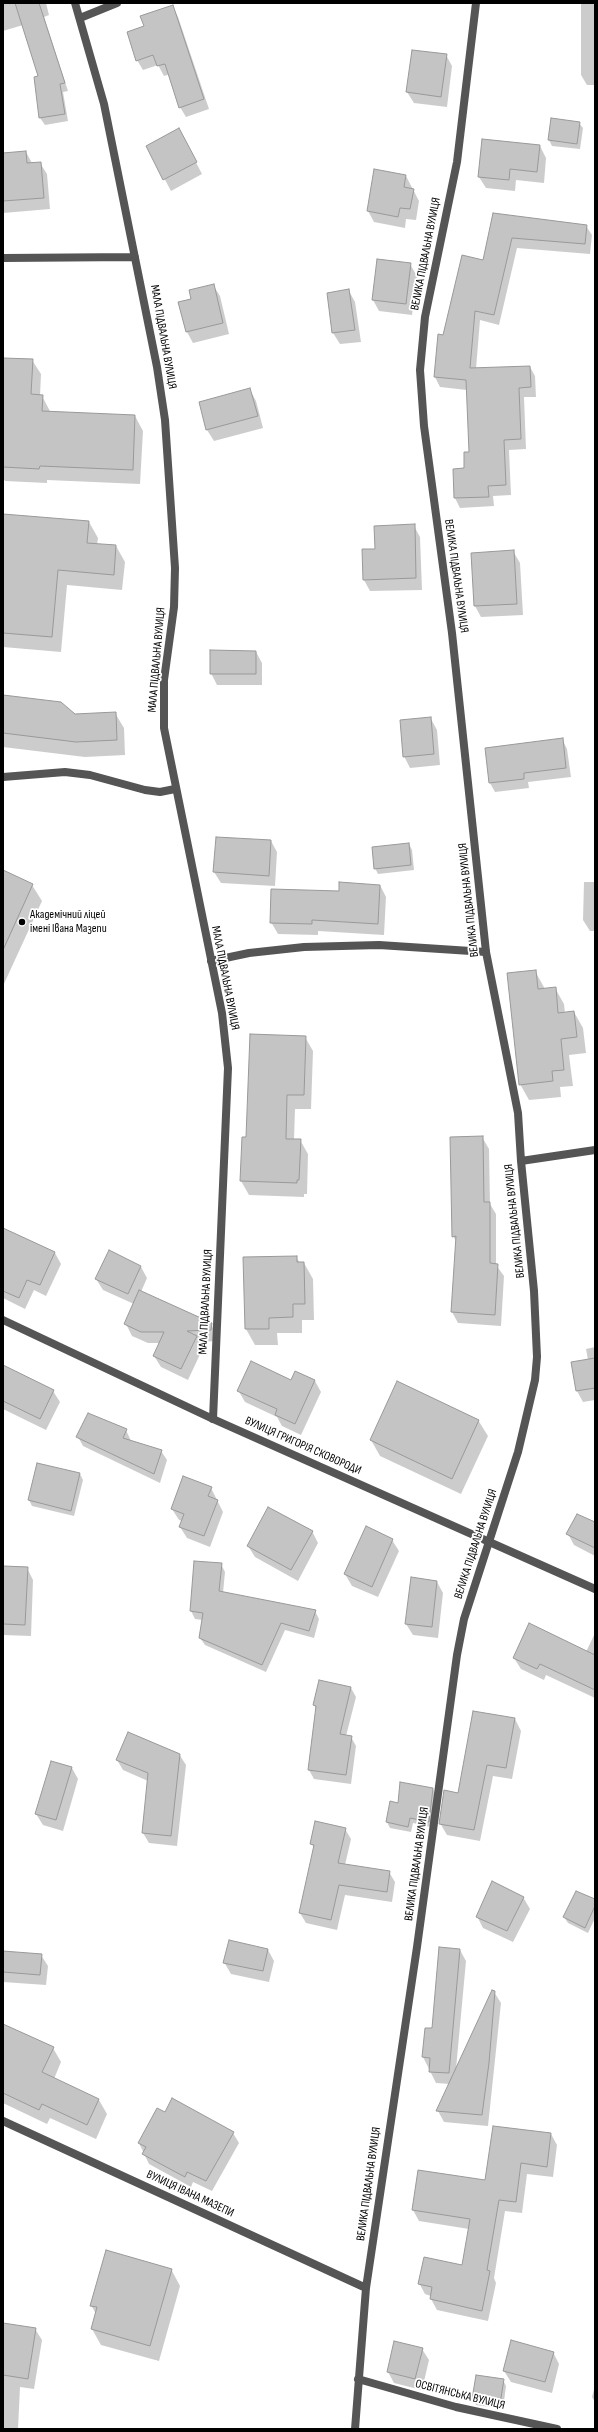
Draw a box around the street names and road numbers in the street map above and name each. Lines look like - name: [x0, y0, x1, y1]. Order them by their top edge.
- street label: ВЕЛИКА ПІДВАЛЬНА ВУЛИЦЯ: [408, 196, 444, 312]
- street label: МАЛА ПІДВАЛЬНА ВУЛИЦЯ: [147, 284, 179, 390]
- street label: ВЕЛИКА ПІДВАЛЬНА ВУЛИЦЯ: [441, 518, 471, 634]
- street label: МАЛА ПІДВАЛЬНА ВУЛИЦЯ: [145, 607, 169, 713]
- street label: ВЕЛИКА ПІДВАЛЬНА ВУЛИЦЯ: [456, 842, 482, 958]
- street label: МАЛА ПІДВАЛЬНА ВУЛИЦЯ: [208, 925, 242, 1031]
- street label: ВЕЛИКА ПІДВАЛЬНА ВУЛИЦЯ: [502, 1163, 528, 1279]
- street label: МАЛА ПІДВАЛЬНА ВУЛИЦЯ: [196, 1249, 216, 1355]
- street label: ВУЛИЦЯ ГРИГОРІЯ СКОВОРОДИ: [243, 1414, 363, 1478]
- street label: ВЕЛИКА ПІДВАЛЬНА ВУЛИЦЯ: [451, 1487, 501, 1601]
- street label: ВЕЛИКА ПІДВАЛЬНА ВУЛИЦЯ: [402, 1806, 432, 1922]
- street label: ВЕЛИКА ПІДВАЛЬНА ВУЛИЦЯ: [354, 2126, 384, 2242]
- street label: ВУЛИЦЯ ІВАНА МАЗЕПИ: [144, 2167, 236, 2221]
- street label: ОСВІТЯНСЬКА ВУЛИЦЯ: [414, 2377, 506, 2413]

